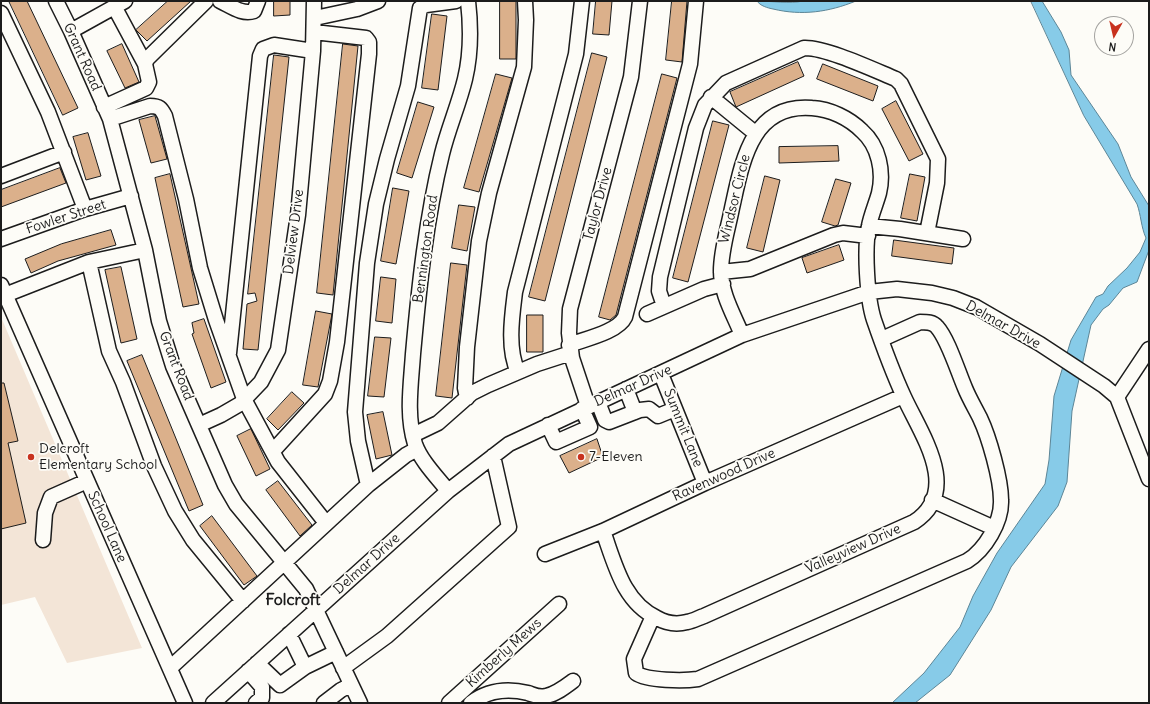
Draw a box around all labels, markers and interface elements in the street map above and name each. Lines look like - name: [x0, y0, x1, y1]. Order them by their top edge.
- north arrow: [1094, 16, 1134, 56]
- street label: Grant Road: [60, 20, 104, 94]
- text: N: [1108, 39, 1117, 54]
- street label: Windsor Circle: [716, 153, 754, 245]
- street label: Taylor Drive: [580, 165, 616, 243]
- street label: Delview Drive: [280, 189, 308, 275]
- street label: Bennington Road: [410, 194, 442, 304]
- street label: Fowler Street: [24, 196, 108, 238]
- street label: Delmar Drive: [963, 298, 1043, 352]
- street label: Grant Road: [155, 329, 197, 403]
- street label: Delmar Drive: [592, 361, 674, 411]
- street label: Summit Lane: [660, 386, 706, 470]
- place label: Delcroft Elementary School: [39, 441, 157, 474]
- street label: Ravenwood Drive: [670, 445, 778, 505]
- place label: 7-Eleven: [589, 449, 643, 465]
- marker: Delcroft Elementary School: [26, 452, 36, 462]
- marker: 7-Eleven: [576, 452, 586, 462]
- street label: School Lane: [84, 489, 130, 565]
- street label: Valleyview Drive: [803, 520, 903, 578]
- street label: Delmar Drive: [331, 530, 403, 598]
- district label: Folcroft: [266, 590, 320, 610]
- street label: Kimberly Mews: [463, 615, 545, 691]

